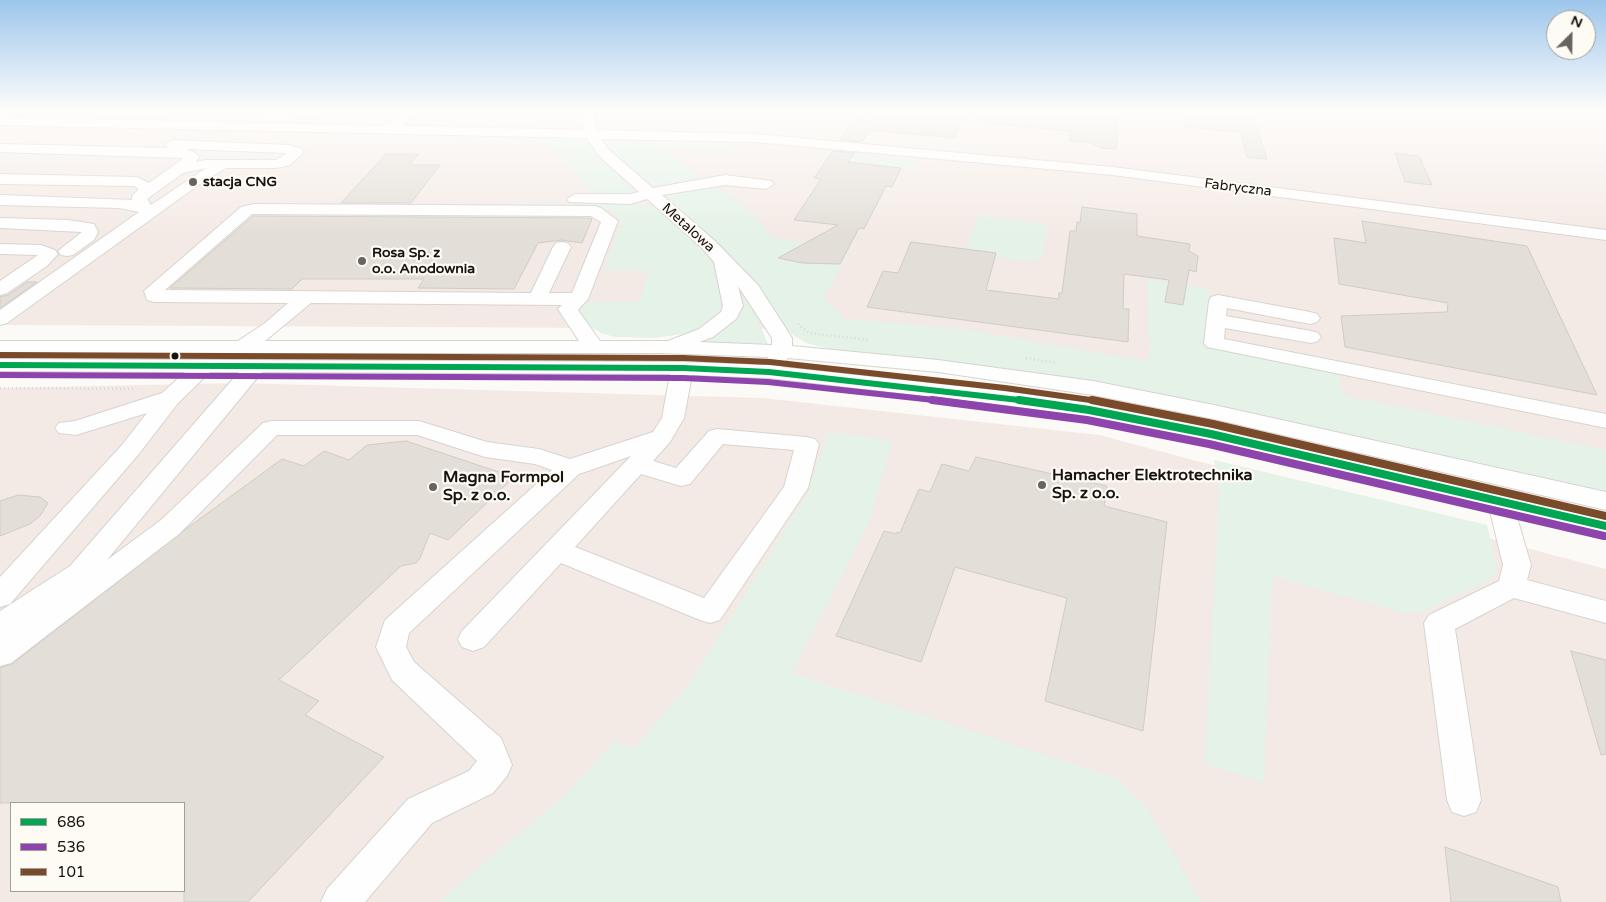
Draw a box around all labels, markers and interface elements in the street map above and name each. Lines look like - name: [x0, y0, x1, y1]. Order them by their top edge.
- north arrow: [1546, 10, 1596, 60]
- text: N: [1568, 12, 1585, 32]
- place label: stacja CNG: [203, 174, 277, 190]
- marker: stacja CNG: [187, 176, 199, 188]
- street label: Fabryczna: [1203, 176, 1273, 200]
- street label: Metalowa: [658, 200, 718, 256]
- place label: Rosa Sp. z o.o. Anodownia: [372, 245, 475, 278]
- marker: Rosa Sp. z o.o. Anodownia: [356, 255, 368, 267]
- unlabelled marker: [170, 351, 180, 361]
- place label: Hamacher Elektrotechnika Sp. z o.o.: [1052, 466, 1253, 504]
- place label: Magna Formpol Sp. z o.o.: [443, 468, 564, 506]
- marker: Hamacher Elektrotechnika Sp. z o.o.: [1036, 479, 1048, 491]
- marker: Magna Formpol Sp. z o.o.: [427, 481, 439, 493]
- legend: [10, 802, 185, 892]
- text: 686: [57, 813, 85, 831]
- text: 536: [57, 838, 85, 856]
- text: 101: [57, 863, 85, 881]

